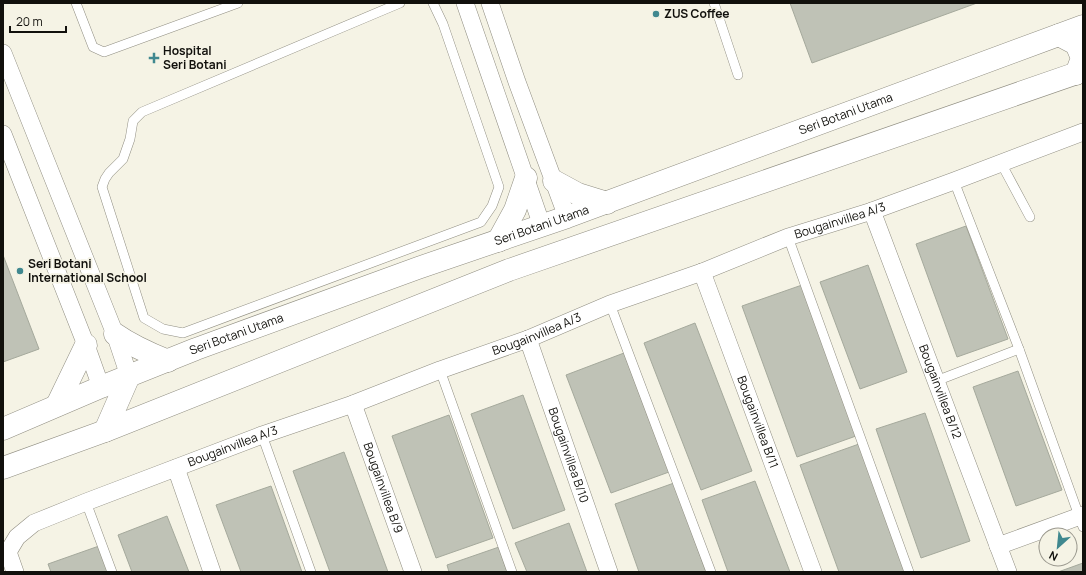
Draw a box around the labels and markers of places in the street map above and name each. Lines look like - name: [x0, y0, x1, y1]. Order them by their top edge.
- place label: ZUS Coffee: [664, 5, 730, 22]
- marker: ZUS Coffee: [651, 9, 661, 19]
- place label: Hospital Seri Botani: [163, 42, 227, 73]
- marker: Hospital Seri Botani: [148, 52, 160, 64]
- place label: Seri Botani International School: [28, 255, 147, 286]
- marker: Seri Botani International School: [15, 266, 25, 276]

